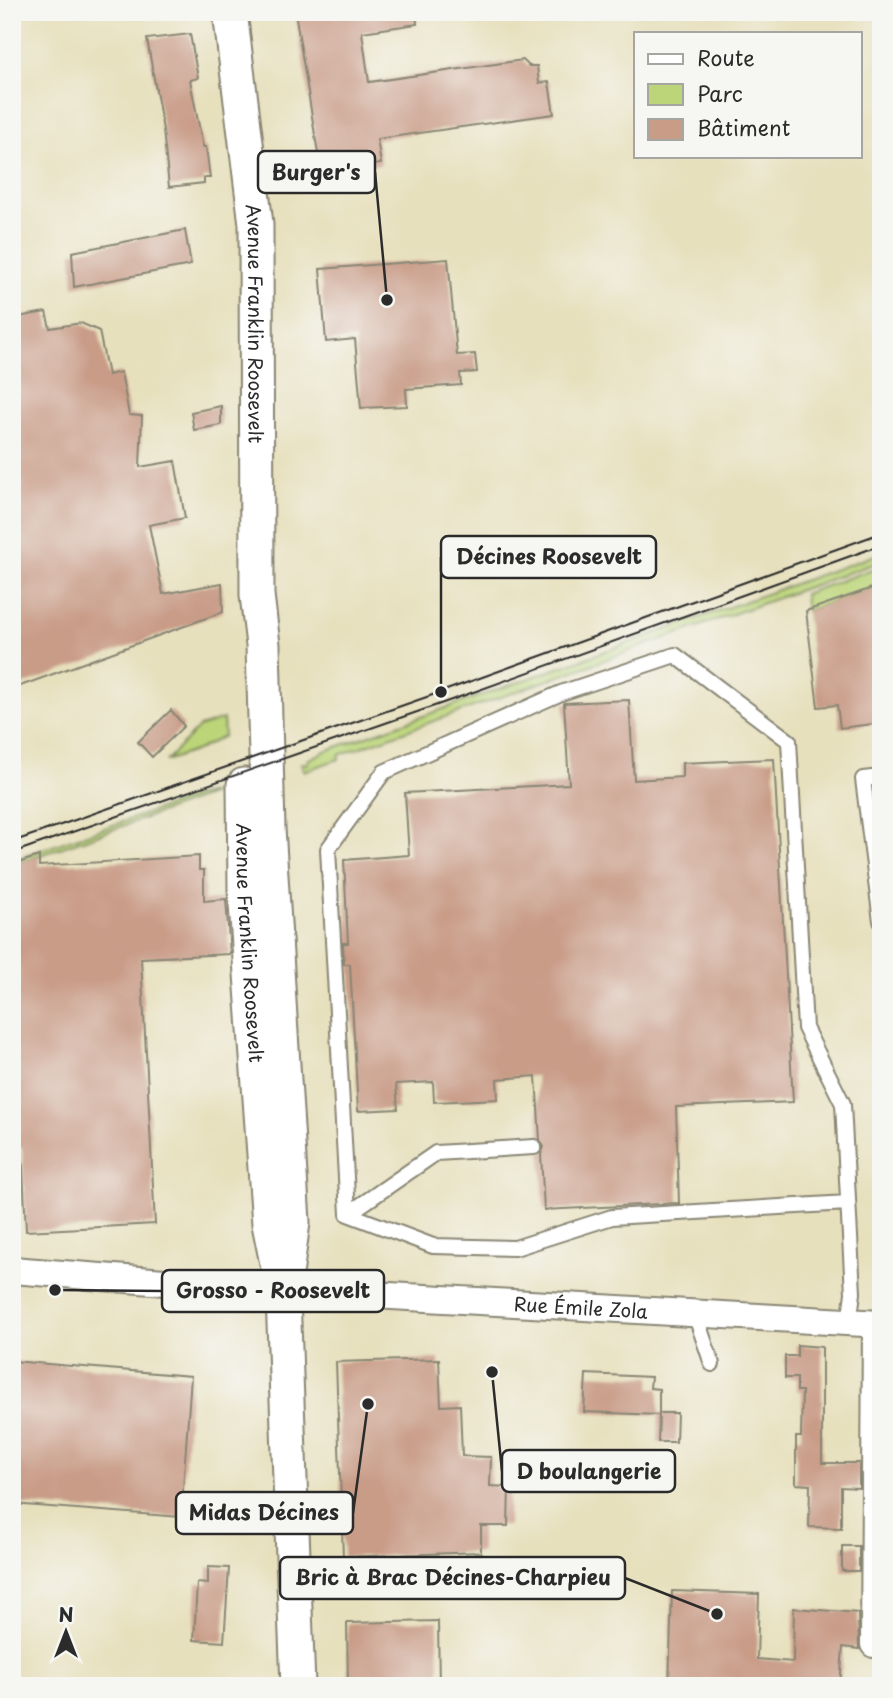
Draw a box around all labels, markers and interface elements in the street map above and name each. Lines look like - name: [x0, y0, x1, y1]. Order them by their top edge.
- legend: [634, 32, 862, 158]
- text: Route: [697, 41, 755, 73]
- text: Parc: [697, 77, 743, 109]
- text: Bâtiment: [697, 111, 790, 143]
- callout: Burger's: [258, 151, 375, 193]
- text: Burger's: [272, 155, 360, 187]
- street label: Avenue Franklin Roosevelt: [240, 202, 271, 444]
- callout: Décines Roosevelt: [441, 536, 656, 578]
- text: Décines Roosevelt: [456, 539, 642, 571]
- street label: Avenue Franklin Roosevelt: [230, 823, 271, 1064]
- callout: Grosso - Roosevelt: [162, 1270, 384, 1312]
- text: Grosso - Roosevelt: [176, 1273, 370, 1305]
- street label: Rue Émile Zola: [513, 1289, 649, 1325]
- callout: D boulangerie: [502, 1450, 675, 1492]
- text: D boulangerie: [517, 1454, 661, 1486]
- callout: Midas Décines: [176, 1492, 353, 1534]
- text: Midas Décines: [189, 1495, 339, 1527]
- callout: Bric à Brac Décines-Charpieu: [280, 1557, 625, 1599]
- text: Bric à Brac Décines-Charpieu: [295, 1560, 611, 1592]
- north arrow: [32, 1596, 102, 1666]
- text: N: [58, 1600, 74, 1628]

